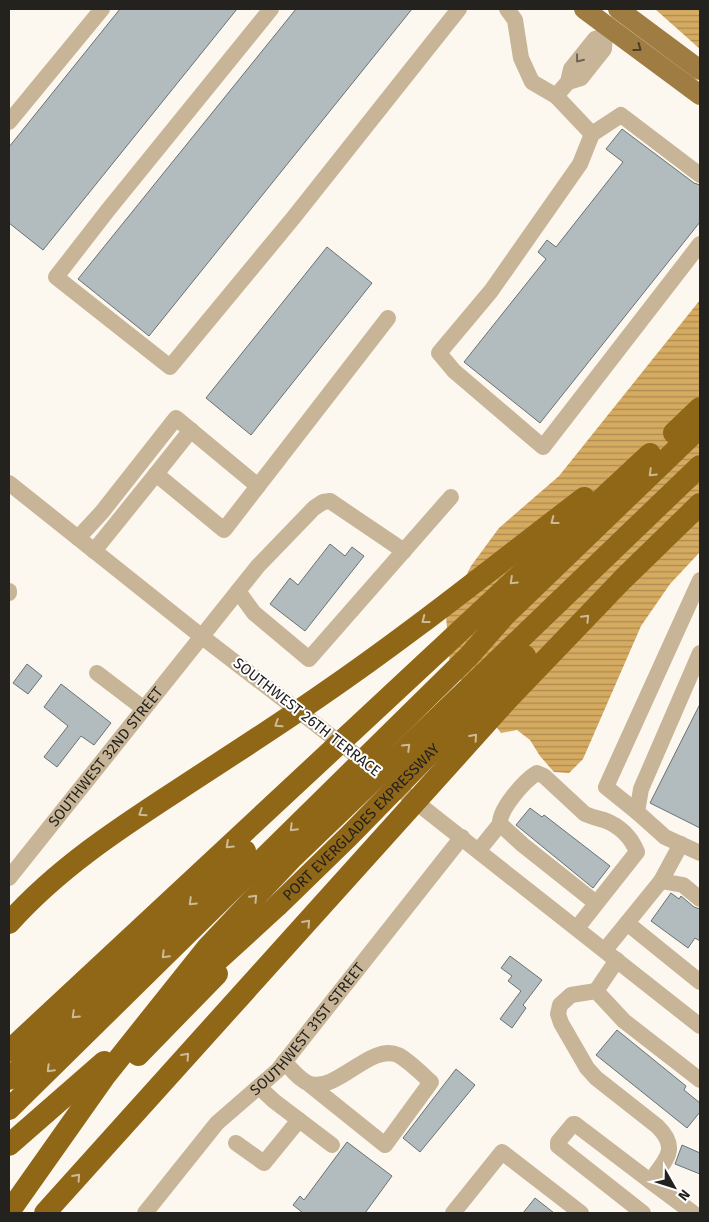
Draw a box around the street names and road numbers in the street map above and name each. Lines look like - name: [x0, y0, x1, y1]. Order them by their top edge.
- street label: SOUTHWEST 26TH TERRACE: [230, 654, 384, 780]
- street label: SOUTHWEST 32ND STREET: [45, 683, 167, 830]
- street label: PORT EVERGLADES EXPRESSWAY: [279, 739, 444, 904]
- street label: SOUTHWEST 31ST STREET: [246, 959, 368, 1099]

